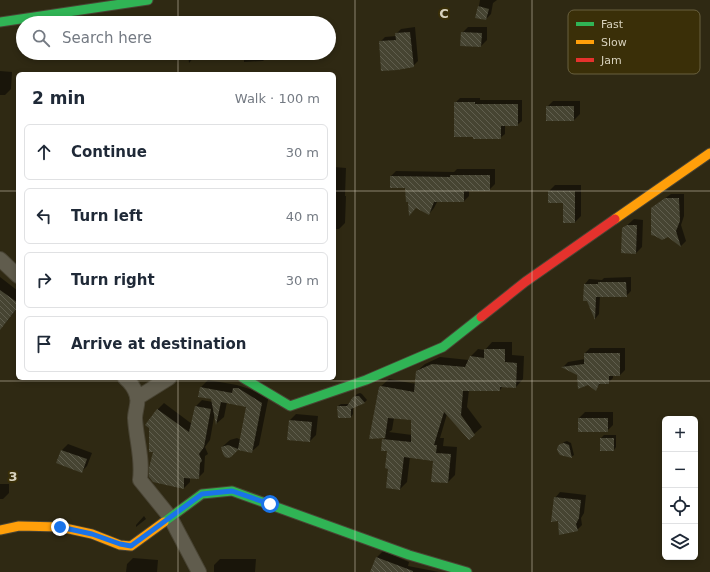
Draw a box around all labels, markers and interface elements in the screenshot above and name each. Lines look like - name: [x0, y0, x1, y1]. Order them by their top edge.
- text: C: [439, 6, 449, 21]
- legend: [568, 10, 700, 74]
- search box: [16, 16, 336, 60]
- text: Fast: [601, 18, 624, 31]
- icon: search: [30, 27, 52, 49]
- text: Search here: [62, 29, 152, 47]
- text: Slow: [601, 36, 627, 49]
- text: Jam: [600, 54, 622, 67]
- text: 2 min: [32, 88, 85, 108]
- text: Walk · 100 m: [235, 91, 320, 106]
- icon: ahead: [33, 141, 55, 163]
- text: Continue: [71, 143, 147, 161]
- text: 30 m: [286, 145, 319, 160]
- icon: left: [33, 205, 55, 227]
- text: Turn left: [71, 207, 143, 225]
- text: 40 m: [286, 209, 319, 224]
- icon: right: [33, 269, 55, 291]
- text: Turn right: [71, 271, 155, 289]
- text: 30 m: [286, 273, 319, 288]
- icon: arrive: [33, 333, 55, 355]
- text: Arrive at destination: [71, 335, 246, 353]
- map controls: [662, 416, 698, 560]
- button: +: [662, 416, 698, 452]
- button: −: [662, 452, 698, 488]
- text: 3: [8, 469, 18, 484]
- button: locate: [662, 488, 698, 524]
- route start: [261, 495, 279, 513]
- route end: [51, 518, 69, 536]
- button: layers: [662, 524, 698, 560]

